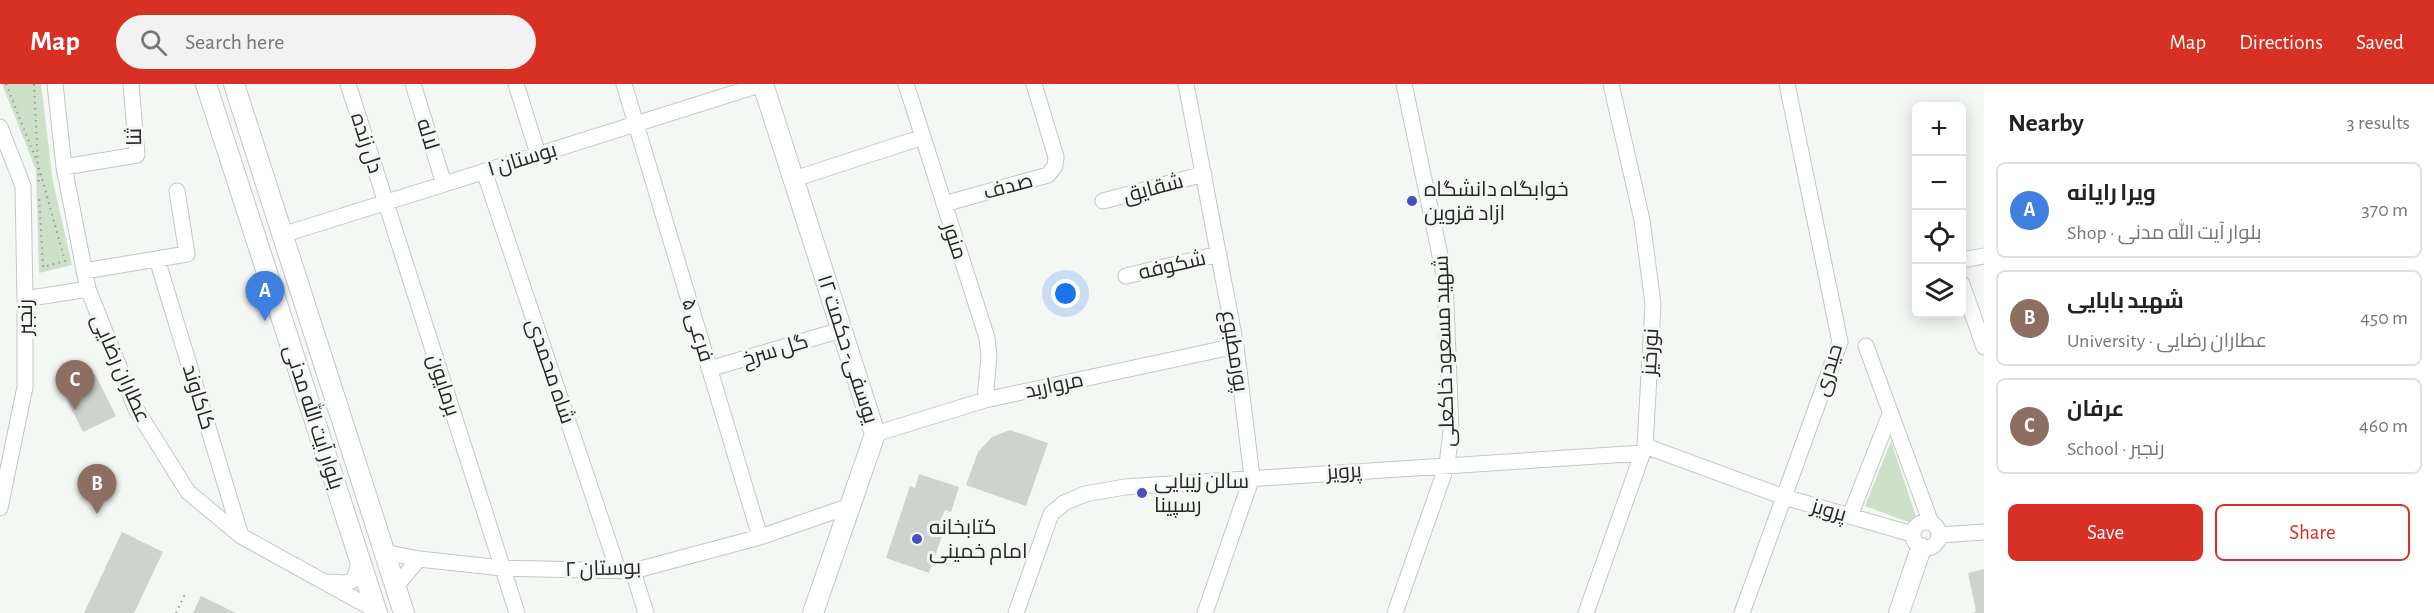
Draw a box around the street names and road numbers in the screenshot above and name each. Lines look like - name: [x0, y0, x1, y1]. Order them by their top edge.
- street label: دل زنده: [345, 110, 386, 177]
- street label: لاله: [413, 116, 442, 152]
- street label: ثنا: [124, 127, 145, 146]
- street label: بوستان ۱: [485, 139, 560, 182]
- street label: صدف: [981, 170, 1035, 203]
- street label: شقایق: [1121, 170, 1186, 209]
- street label: منور: [938, 219, 970, 262]
- street label: شکوفه: [1137, 248, 1208, 284]
- street label: شهید مسعود خاکعلی: [1431, 255, 1460, 447]
- street label: یوسفی- حکمت ۱۲: [812, 272, 882, 427]
- street label: فرعی ۵: [676, 296, 717, 365]
- street label: رنجبر: [15, 299, 37, 336]
- street label: پورمطبوع: [1215, 309, 1251, 394]
- street label: عطاران رضایی: [86, 311, 154, 426]
- street label: شاه محمدی: [521, 316, 578, 427]
- street label: نورخیز: [1639, 328, 1663, 377]
- street label: گل سرخ: [740, 331, 812, 373]
- street label: بلوار آیت الله مدنی: [278, 341, 351, 493]
- street label: حیدری: [1811, 342, 1848, 399]
- street label: برمایون: [422, 352, 463, 419]
- street label: کاکاوند: [178, 362, 218, 433]
- street label: مروارید: [1023, 369, 1085, 403]
- street label: پرویز: [1325, 460, 1363, 486]
- street label: پرویز: [1807, 495, 1849, 528]
- street label: بوستان ۲: [565, 557, 641, 582]

